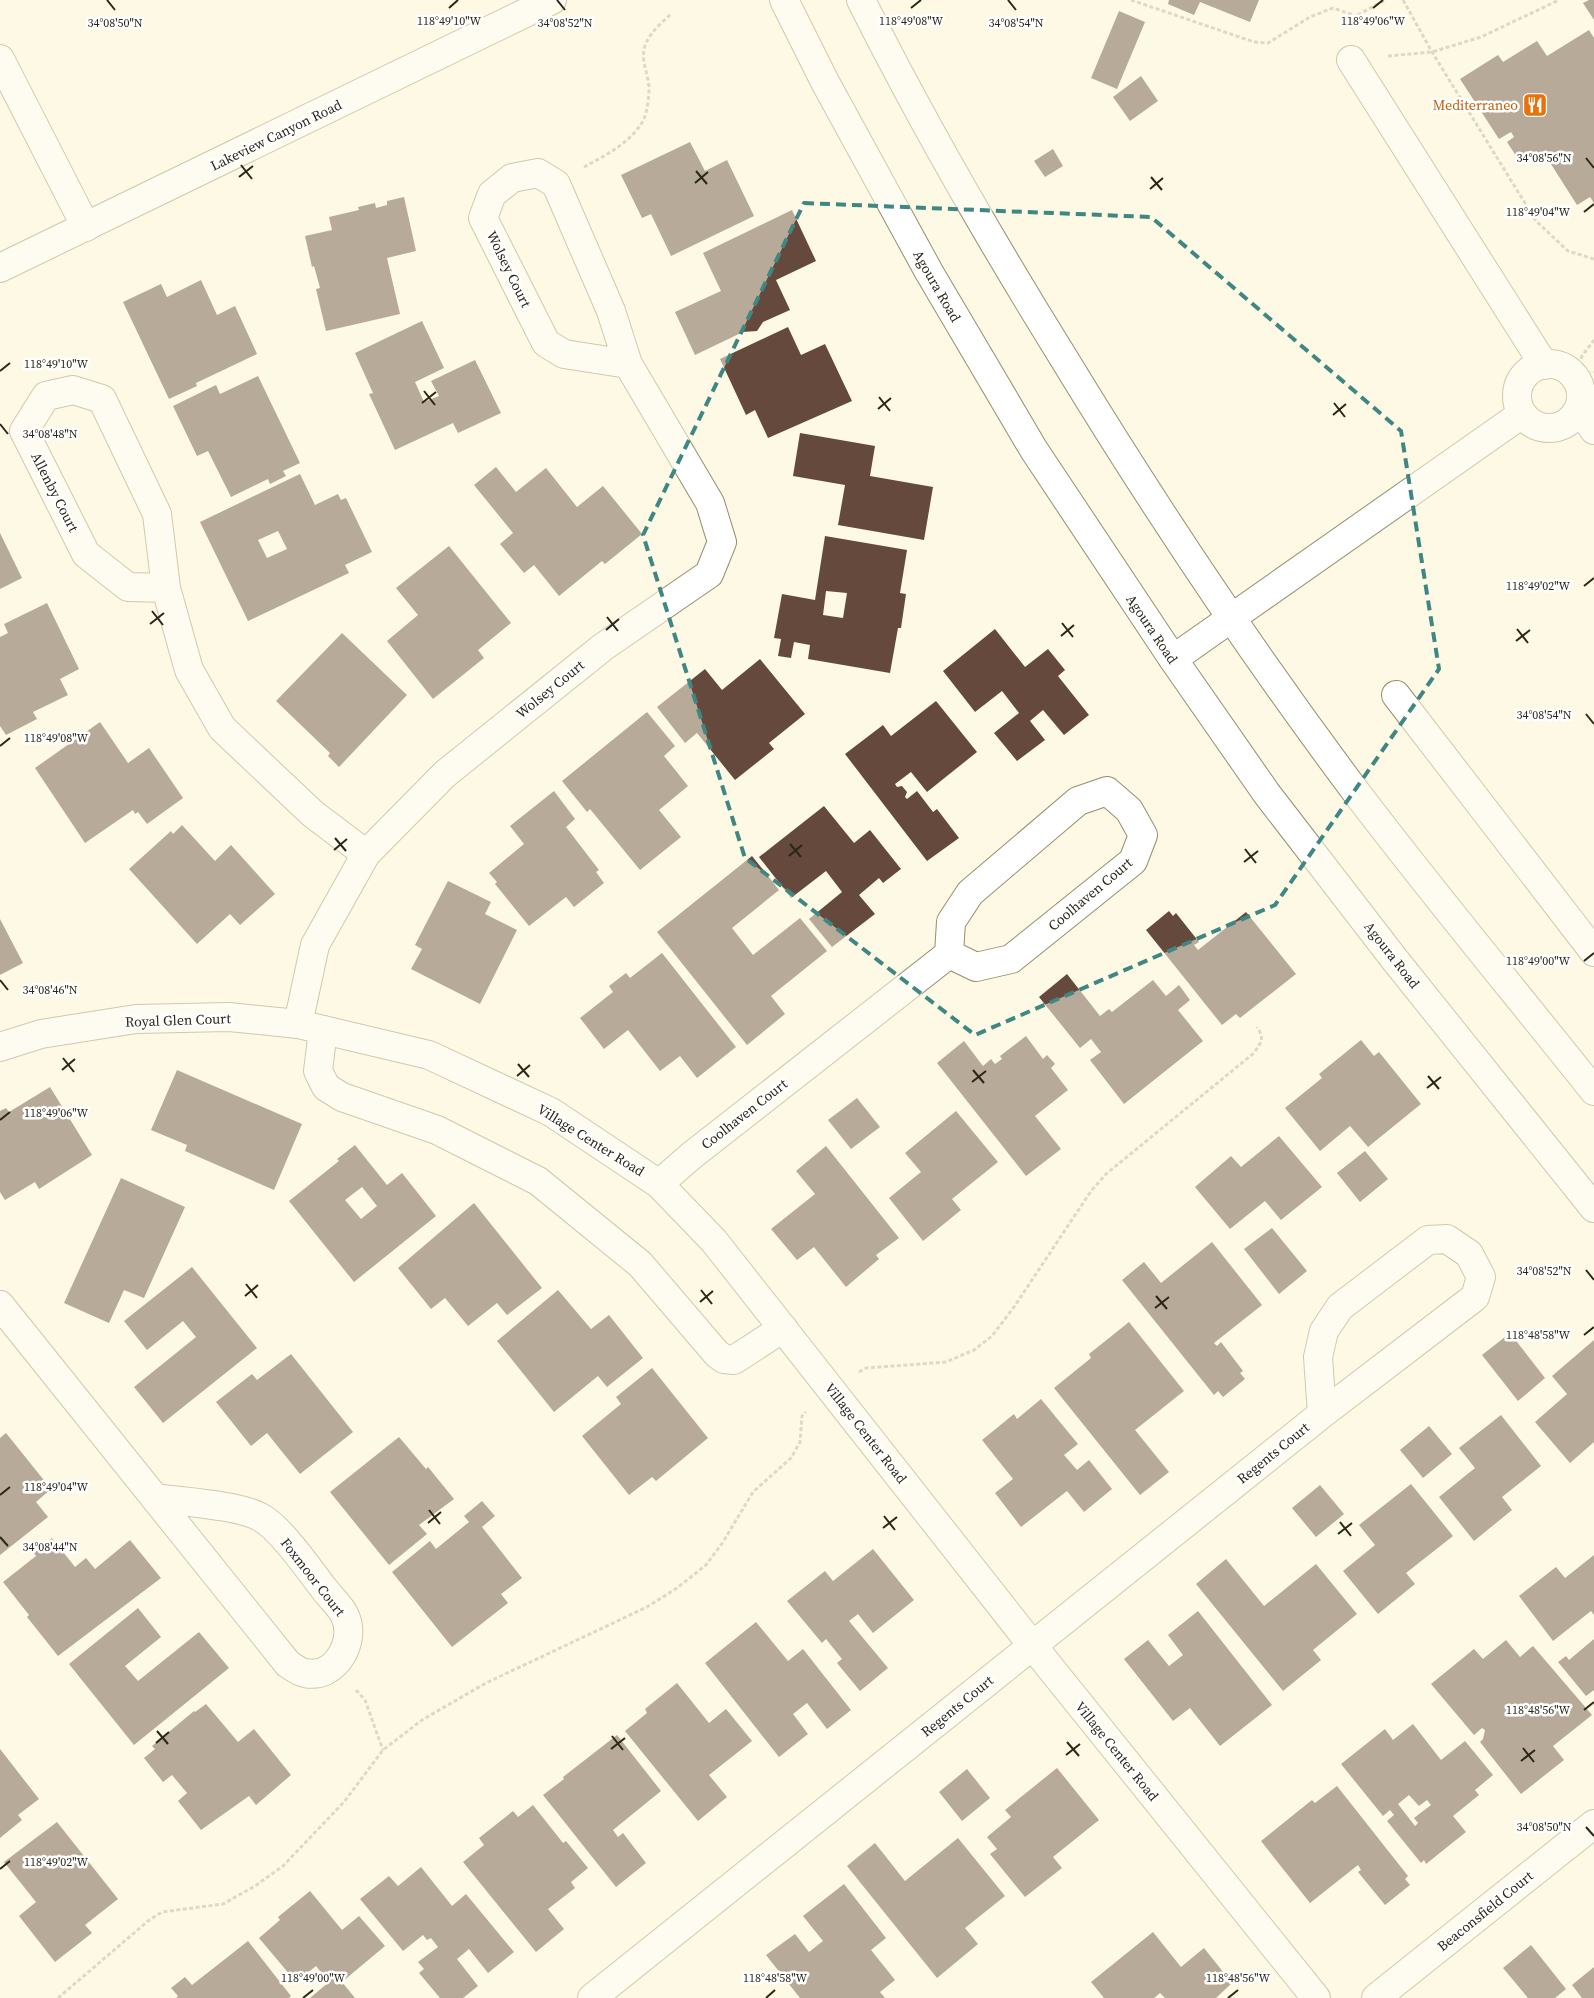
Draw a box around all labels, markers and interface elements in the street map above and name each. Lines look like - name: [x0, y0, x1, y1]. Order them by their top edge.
- text: 118°49'10"W: [417, 13, 481, 29]
- text: 118°49'08"W: [879, 13, 943, 29]
- text: 118°49'06"W: [1341, 13, 1405, 29]
- text: 34°08'50"N: [87, 15, 143, 31]
- text: 34°08'52"N: [537, 15, 593, 31]
- text: 34°08'54"N: [988, 15, 1044, 31]
- restaurant icon: Mediterraneo: [1522, 92, 1548, 118]
- street label: Lakeview Canyon Road: [207, 94, 345, 176]
- place label: Mediterraneo: [1433, 95, 1518, 115]
- text: 34°08'56"N: [1516, 150, 1572, 166]
- text: 118°49'04"W: [1506, 204, 1570, 220]
- street label: Wolsey Court: [482, 227, 536, 311]
- street label: Agoura Road: [908, 246, 966, 326]
- text: 118°49'10"W: [24, 356, 88, 372]
- text: 34°08'48"N: [22, 426, 78, 442]
- street label: Allenby Court: [26, 449, 84, 536]
- text: 118°49'02"W: [1506, 578, 1570, 594]
- street label: Agoura Road: [1121, 590, 1183, 668]
- street label: Wolsey Court: [511, 655, 589, 723]
- text: 34°08'54"N: [1516, 707, 1572, 723]
- text: 118°49'08"W: [24, 730, 88, 746]
- street label: Coolhaven Court: [1044, 852, 1137, 935]
- street label: Agoura Road: [1359, 917, 1425, 993]
- text: 118°49'00"W: [1506, 953, 1570, 969]
- text: 34°08'46"N: [22, 982, 78, 998]
- street label: Royal Glen Court: [125, 1008, 232, 1032]
- street label: Coolhaven Court: [697, 1074, 792, 1154]
- street label: Village Center Road: [534, 1099, 648, 1181]
- text: 118°49'06"W: [24, 1105, 88, 1121]
- text: 34°08'52"N: [1516, 1263, 1572, 1279]
- text: 118°48'58"W: [1506, 1327, 1570, 1343]
- street label: Village Center Road: [820, 1378, 912, 1488]
- street label: Regents Court: [1233, 1417, 1314, 1488]
- text: 118°49'04"W: [24, 1479, 88, 1495]
- street label: Foxmoor Court: [276, 1534, 350, 1621]
- text: 34°08'44"N: [22, 1539, 78, 1555]
- street label: Regents Court: [917, 1670, 998, 1741]
- street label: Village Center Road: [1071, 1697, 1163, 1805]
- text: 118°48'56"W: [1506, 1702, 1570, 1718]
- text: 34°08'50"N: [1516, 1819, 1572, 1835]
- text: 118°49'02"W: [24, 1854, 88, 1870]
- street label: Beaconsfield Court: [1433, 1866, 1538, 1956]
- text: 118°49'00"W: [281, 1970, 345, 1986]
- text: 118°48'58"W: [743, 1970, 807, 1986]
- text: 118°48'56"W: [1206, 1970, 1270, 1986]

